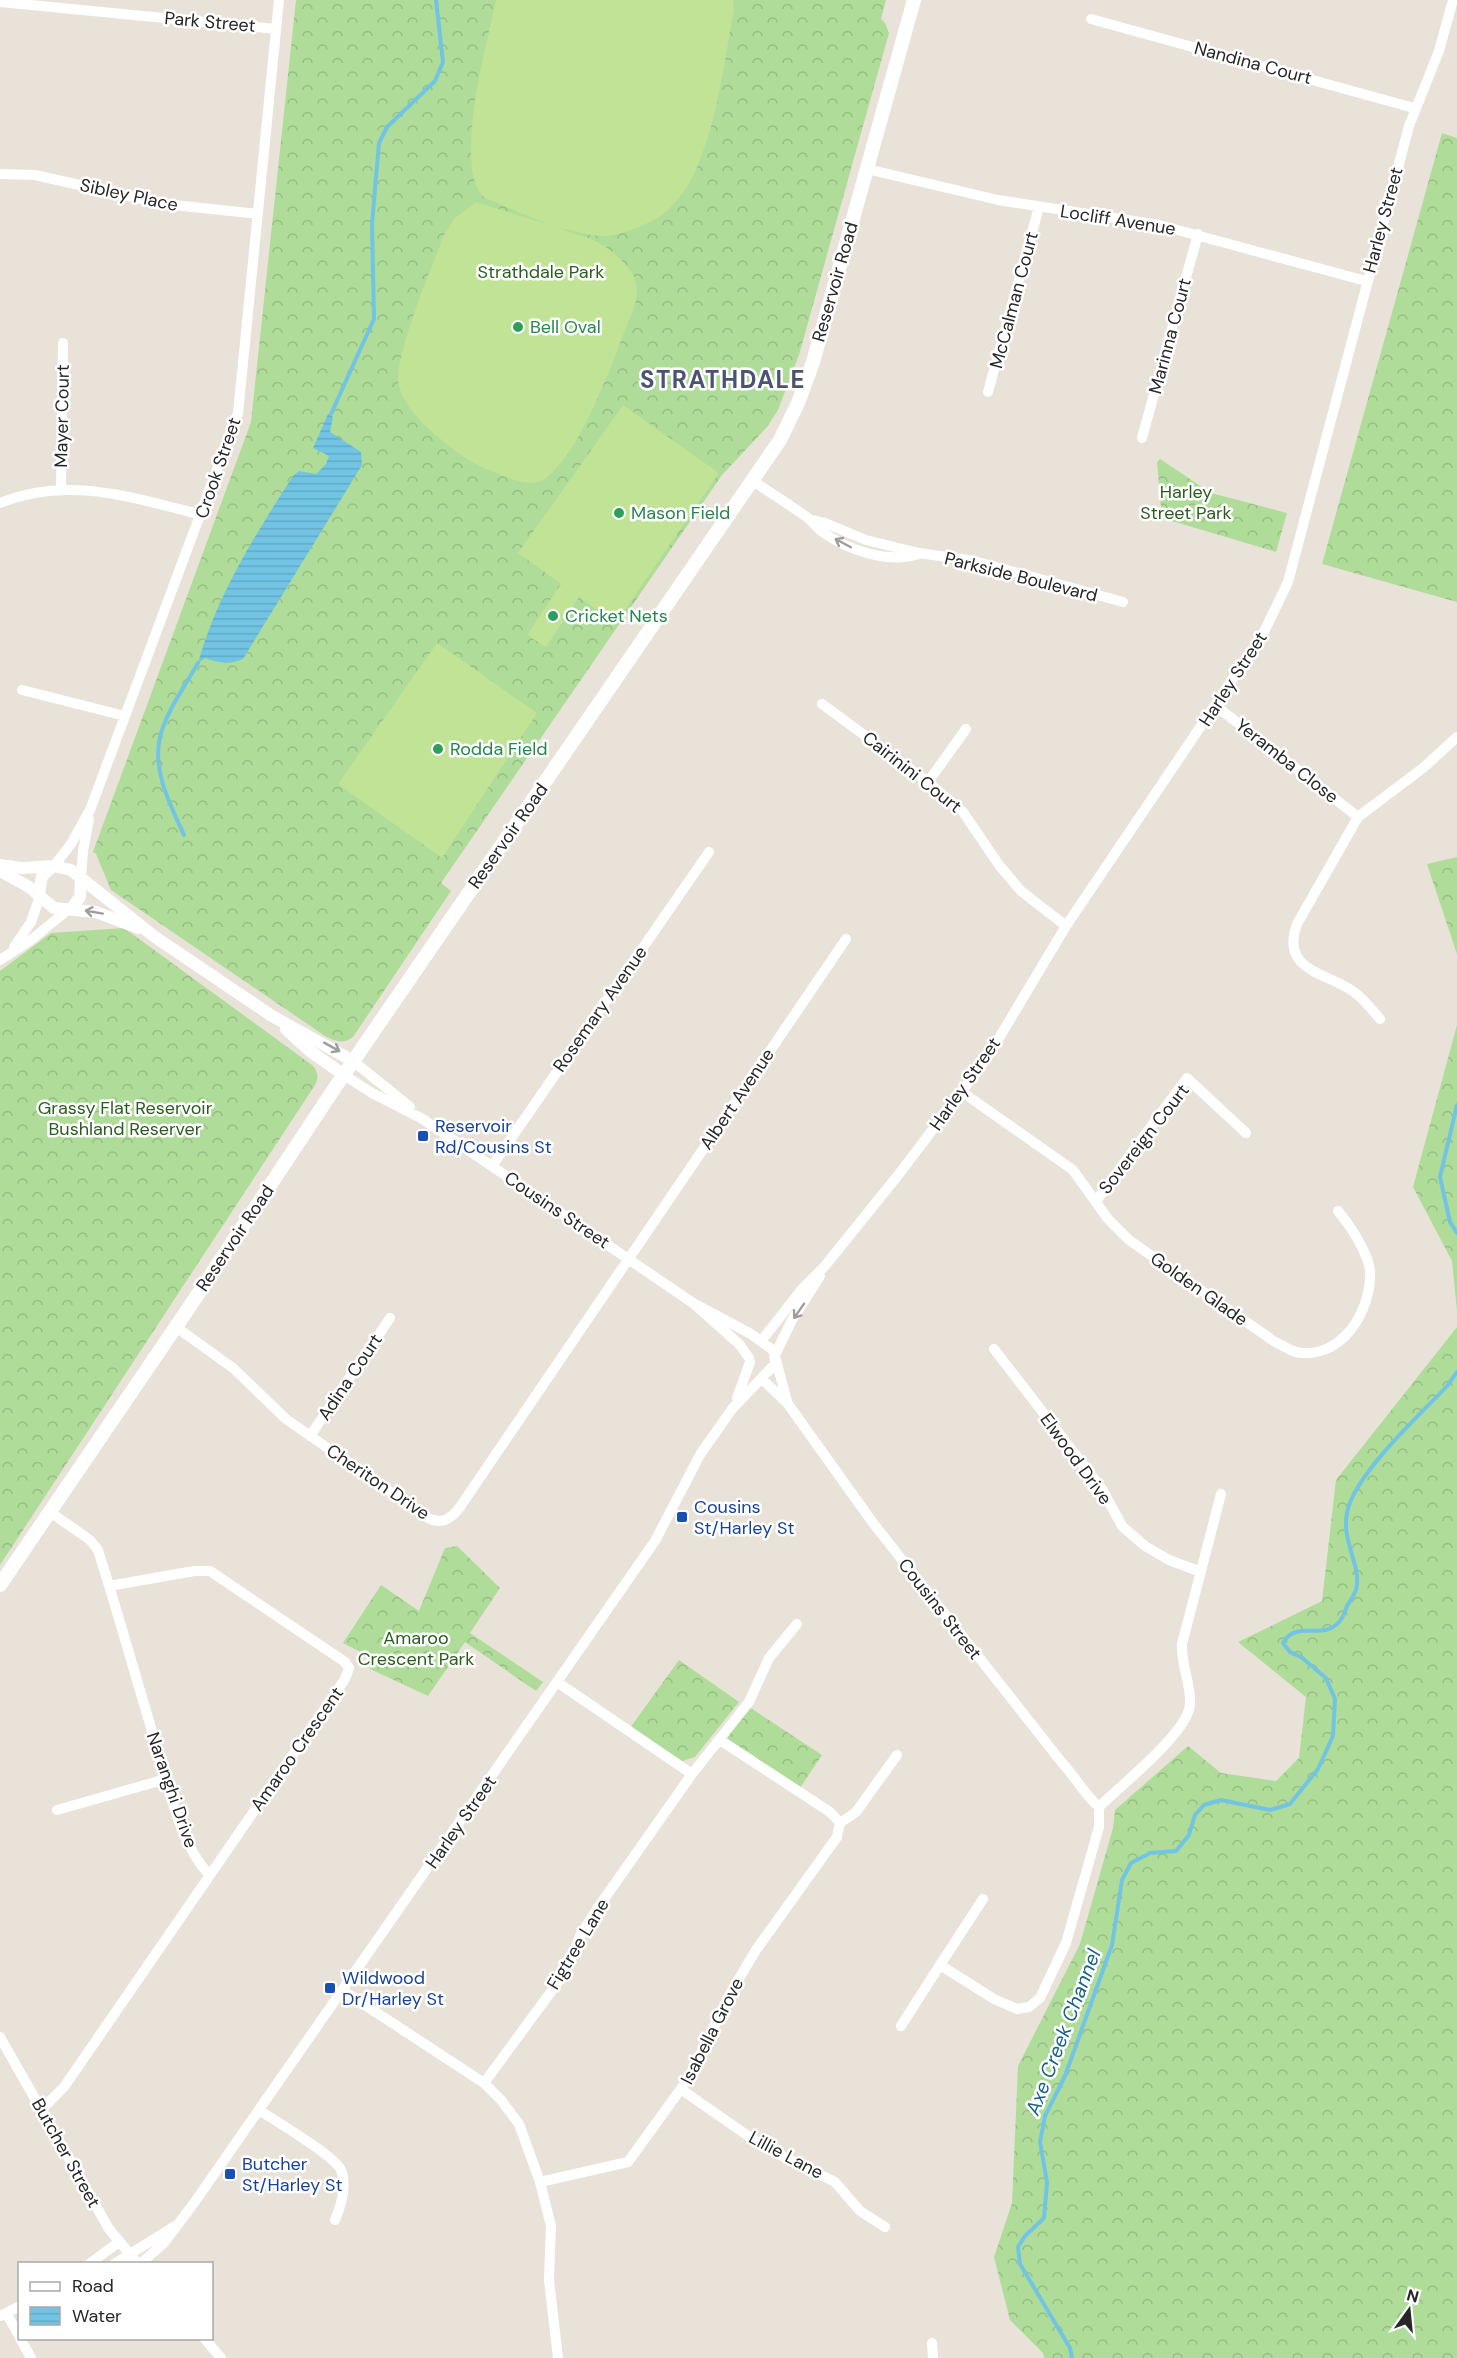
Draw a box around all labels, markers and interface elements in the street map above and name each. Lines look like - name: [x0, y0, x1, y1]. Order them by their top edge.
- street label: Park Street: [163, 6, 257, 38]
- street label: Nandina Court: [1192, 36, 1314, 90]
- street label: Harley Street: [1357, 165, 1409, 275]
- street label: Sibley Place: [78, 173, 180, 217]
- street label: Locliff Avenue: [1059, 199, 1177, 241]
- street label: Reservoir Road: [806, 219, 864, 345]
- street label: McCalman Court: [984, 229, 1044, 371]
- park label: Strathdale Park: [478, 260, 604, 284]
- street label: Marinna Court: [1143, 276, 1197, 396]
- place label: Bell Oval: [530, 315, 601, 339]
- marker: Bell Oval: [511, 320, 525, 334]
- street label: Mayer Court: [49, 364, 75, 468]
- district label: STRATHDALE: [640, 364, 806, 395]
- street label: Crook Street: [189, 414, 247, 522]
- park label: Harley Street Park: [1140, 480, 1232, 525]
- place label: Mason Field: [631, 501, 730, 525]
- marker: Mason Field: [612, 506, 626, 520]
- one-way arrow: [834, 537, 852, 548]
- street label: Parkside Boulevard: [942, 546, 1100, 608]
- place label: Cricket Nets: [565, 604, 668, 628]
- marker: Cricket Nets: [546, 609, 560, 623]
- street label: Harley Street: [1193, 627, 1273, 731]
- street label: Yeramba Close: [1231, 713, 1343, 809]
- street label: Cairinini Court: [857, 726, 967, 818]
- place label: Rodda Field: [450, 737, 547, 761]
- marker: Rodda Field: [431, 742, 445, 756]
- street label: Reservoir Road: [463, 778, 553, 894]
- one-way arrow: [85, 906, 105, 917]
- street label: Rosemary Avenue: [548, 941, 652, 1077]
- street label: Harley Street: [924, 1033, 1006, 1135]
- one-way arrow: [322, 1042, 340, 1053]
- street label: Albert Avenue: [694, 1044, 780, 1154]
- street label: Sovereign Court: [1093, 1079, 1195, 1199]
- park label: Grassy Flat Reservoir Bushland Reserver: [38, 1096, 213, 1141]
- place label: Reservoir Rd/Cousins St: [435, 1114, 552, 1159]
- marker: Reservoir Rd/Cousins St: [416, 1129, 430, 1143]
- street label: Cousins Street: [500, 1166, 614, 1254]
- street label: Reservoir Road: [190, 1180, 280, 1296]
- street label: Golden Glade: [1145, 1246, 1253, 1332]
- one-way arrow: [793, 1302, 805, 1318]
- street label: Adina Court: [312, 1329, 388, 1425]
- street label: Elwood Drive: [1035, 1408, 1117, 1510]
- street label: Cheriton Drive: [322, 1439, 434, 1525]
- place label: Cousins St/Harley St: [694, 1495, 794, 1540]
- marker: Cousins St/Harley St: [675, 1510, 689, 1524]
- street label: Cousins Street: [893, 1553, 987, 1665]
- park label: Amaroo Crescent Park: [358, 1626, 474, 1671]
- street label: Amaroo Crescent: [245, 1682, 349, 1816]
- street label: Naranghi Drive: [141, 1729, 203, 1851]
- street label: Harley Street: [420, 1771, 502, 1873]
- street label: Figtree Lane: [541, 1894, 615, 1994]
- water label: Axe Creek Channel: [1019, 1945, 1107, 2120]
- place label: Wildwood Dr/Harley St: [342, 1966, 444, 2011]
- street label: Isabella Grove: [675, 1974, 749, 2088]
- marker: Wildwood Dr/Harley St: [323, 1981, 337, 1995]
- street label: Butcher Street: [26, 2094, 106, 2212]
- street label: Lillie Lane: [745, 2125, 827, 2185]
- place label: Butcher St/Harley St: [242, 2152, 342, 2197]
- marker: Butcher St/Harley St: [223, 2167, 237, 2181]
- legend: [18, 2262, 213, 2340]
- text: Road: [72, 2274, 114, 2298]
- north arrow: [1379, 2280, 1439, 2340]
- text: N: [1404, 2284, 1421, 2308]
- text: Water: [72, 2304, 122, 2328]

